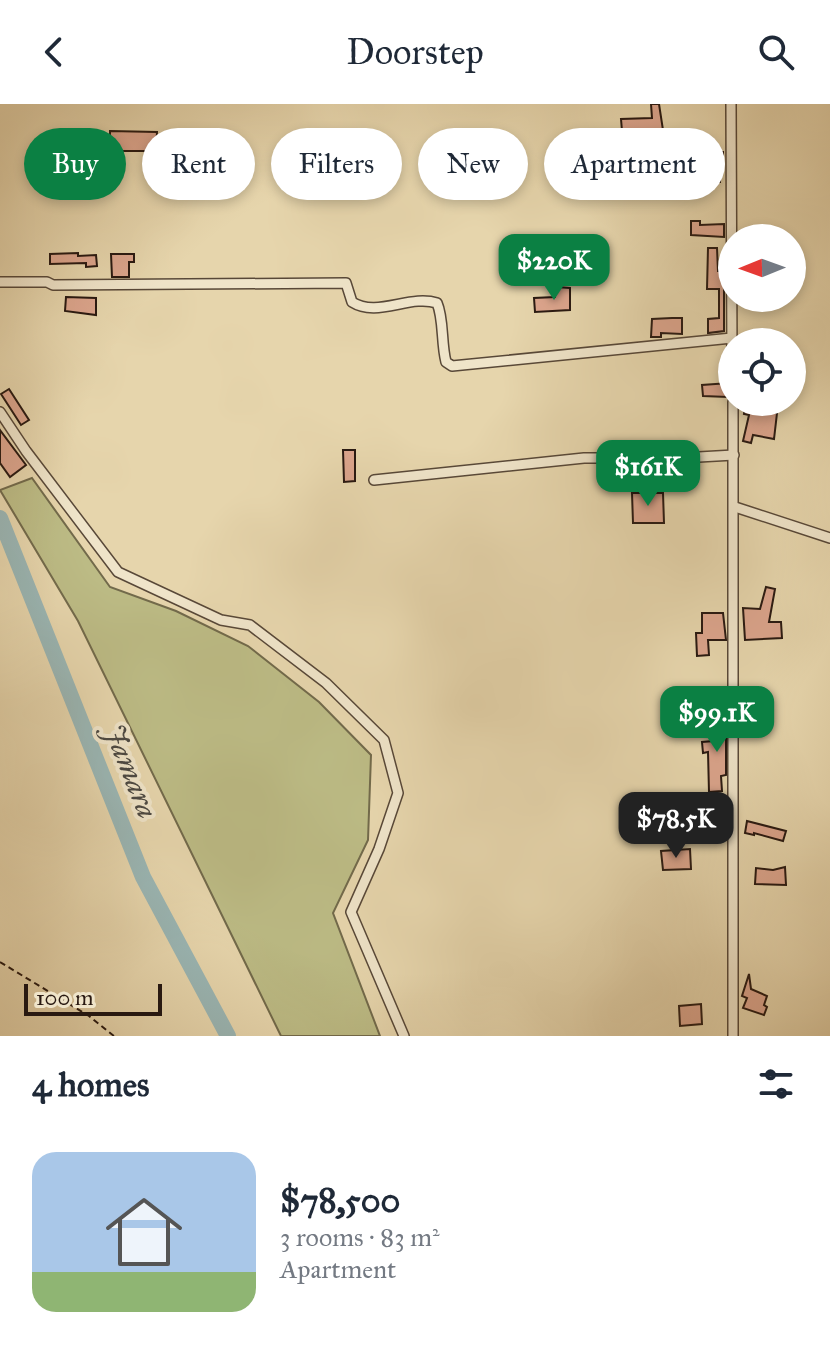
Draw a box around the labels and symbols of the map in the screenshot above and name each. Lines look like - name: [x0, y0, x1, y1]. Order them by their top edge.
- north arrow: [718, 224, 806, 312]
- pin: $220K: [498, 234, 610, 302]
- pin: $161K: [592, 440, 704, 508]
- pin: $99.1K: [652, 686, 782, 754]
- water label: Jamara: [95, 717, 166, 823]
- pin: $78.5K: [611, 792, 741, 860]
- scale bar: [24, 980, 162, 1016]

